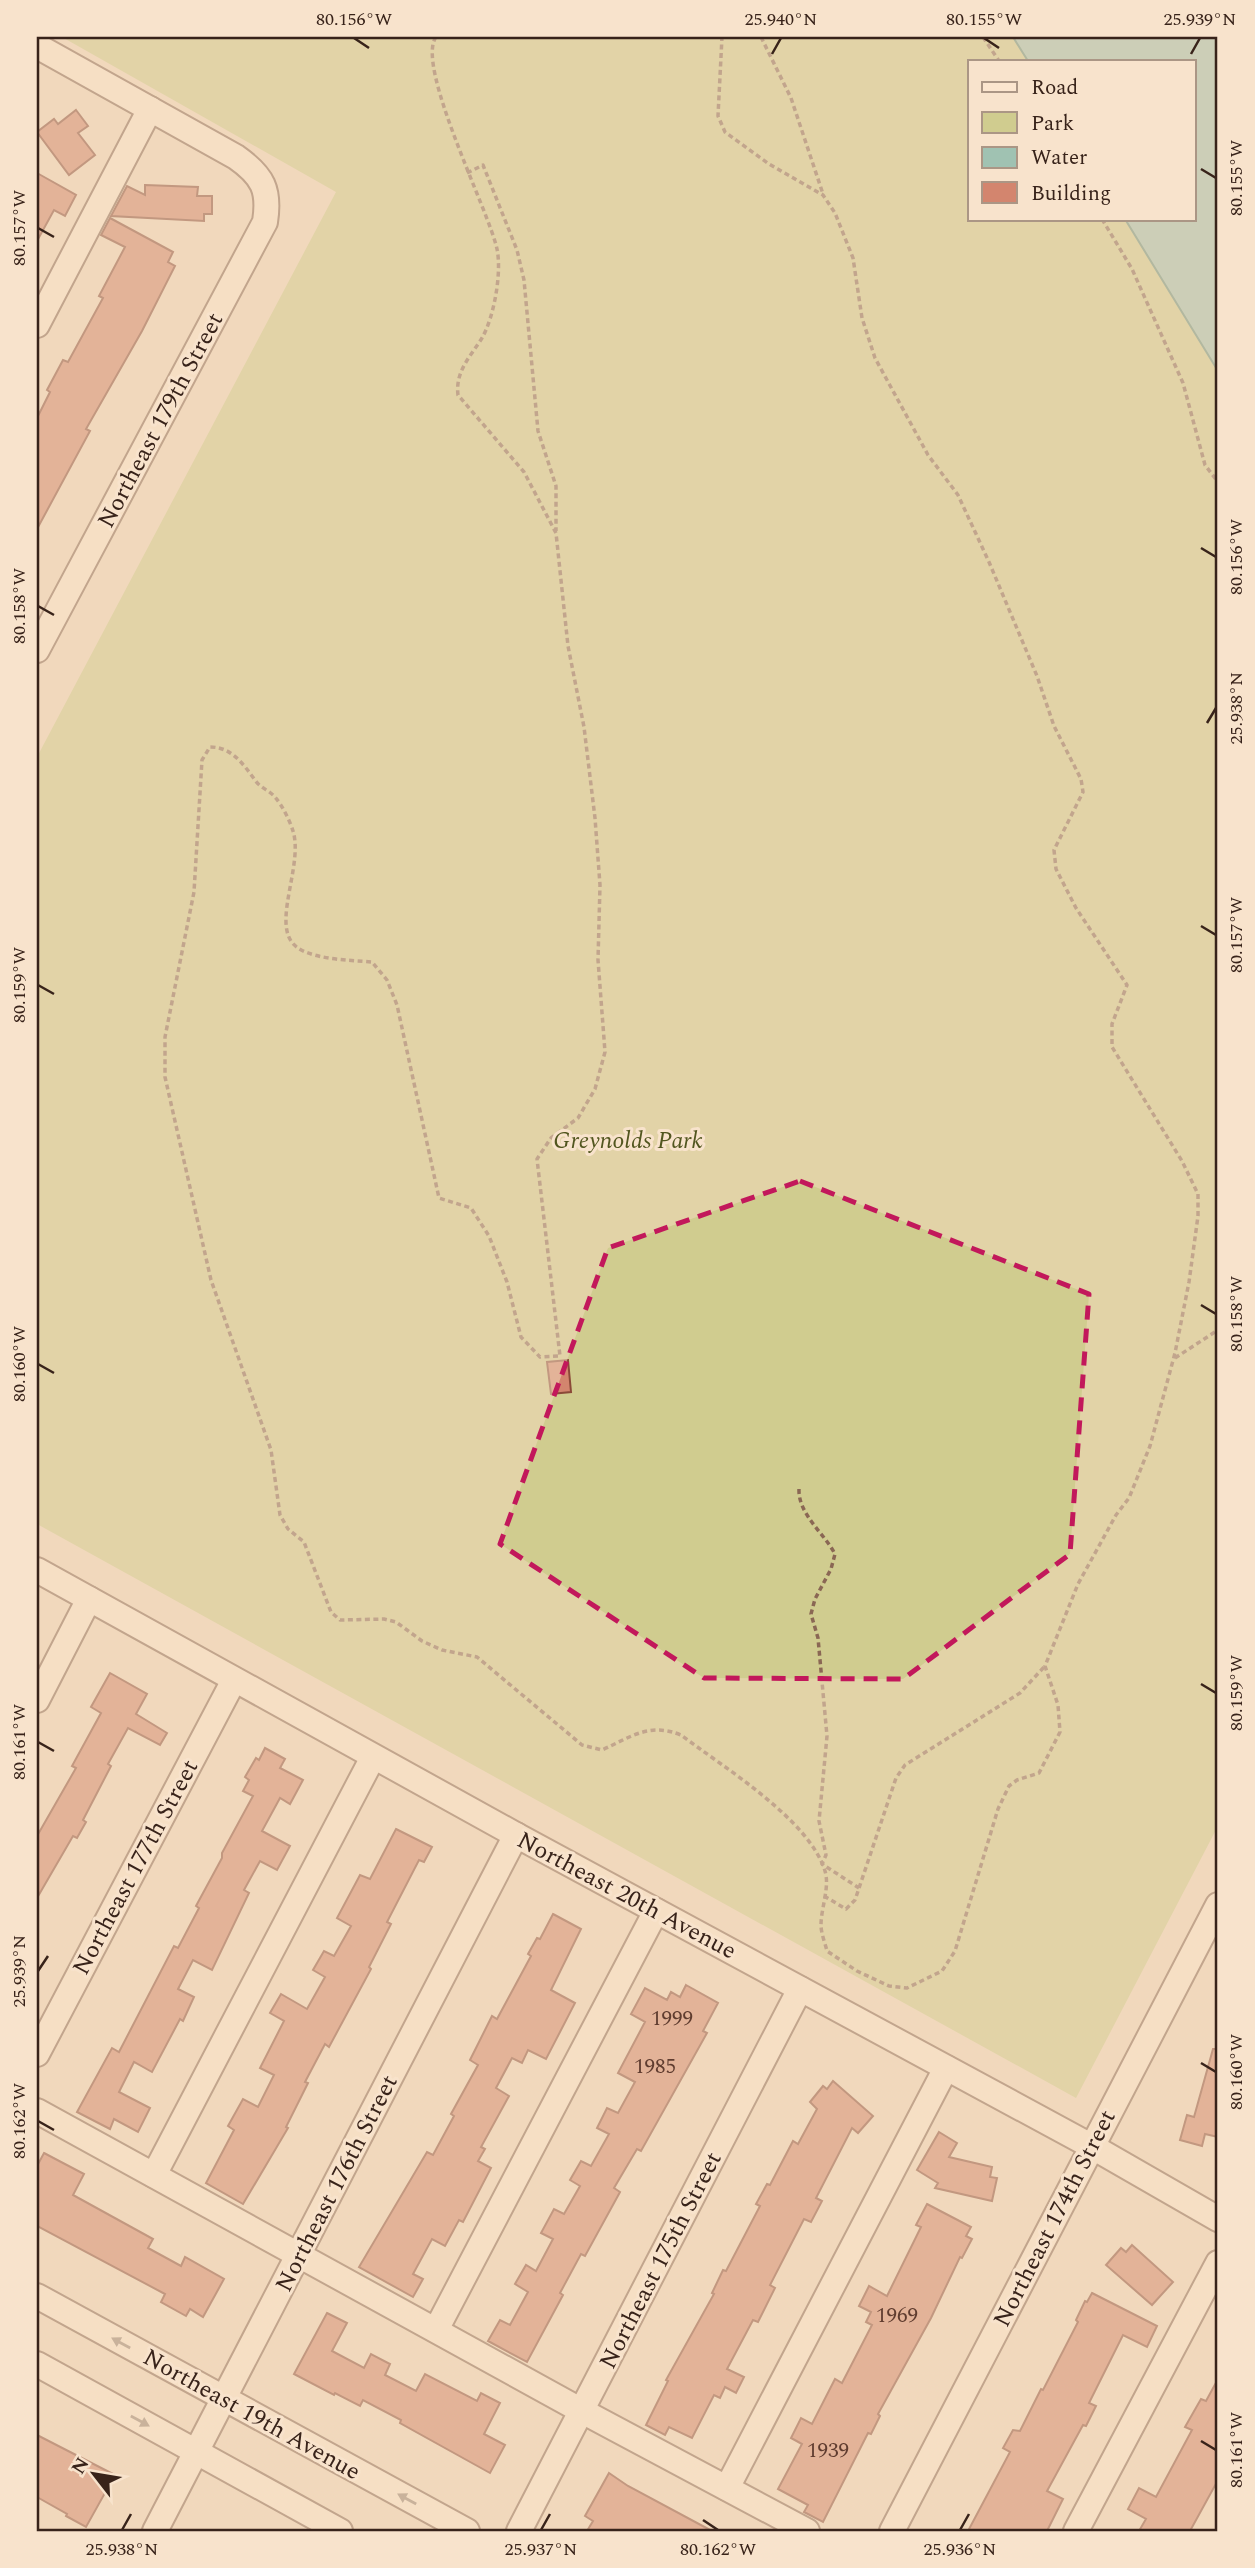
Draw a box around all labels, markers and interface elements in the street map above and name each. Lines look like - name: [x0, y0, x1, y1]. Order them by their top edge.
- text: 80.156°W: [316, 6, 392, 33]
- text: 25.940°N: [745, 6, 817, 33]
- text: 80.155°W: [946, 6, 1022, 33]
- text: 25.939°N: [1164, 6, 1236, 33]
- legend: [968, 60, 1196, 220]
- text: Road: [1031, 72, 1078, 104]
- text: Park: [1031, 108, 1075, 140]
- text: 80.155°W: [1223, 140, 1250, 216]
- text: Water: [1031, 142, 1087, 174]
- text: Building: [1031, 178, 1111, 210]
- text: 80.157°W: [6, 190, 33, 266]
- street label: Northeast 179th Street: [89, 306, 233, 535]
- text: 80.156°W: [1223, 519, 1250, 595]
- text: 80.158°W: [6, 568, 33, 644]
- text: 25.938°N: [1223, 672, 1250, 744]
- text: 80.157°W: [1223, 897, 1250, 973]
- text: 80.159°W: [6, 947, 33, 1023]
- park label: Greynolds Park: [553, 1123, 703, 1159]
- text: 80.158°W: [1223, 1276, 1250, 1352]
- text: 80.160°W: [6, 1326, 33, 1402]
- text: 80.159°W: [1223, 1655, 1250, 1731]
- text: 80.161°W: [6, 1704, 33, 1780]
- street label: Northeast 177th Street: [64, 1753, 208, 1982]
- street label: Northeast 20th Avenue: [510, 1823, 743, 1969]
- text: 25.939°N: [6, 1935, 33, 2007]
- house number: 1999: [651, 2003, 693, 2035]
- text: 80.160°W: [1223, 2034, 1250, 2110]
- house number: 1985: [634, 2051, 676, 2083]
- street label: Northeast 176th Street: [266, 2069, 407, 2298]
- text: 80.162°W: [6, 2083, 33, 2159]
- street label: Northeast 174th Street: [984, 2104, 1125, 2333]
- street label: Northeast 175th Street: [590, 2146, 731, 2375]
- house number: 1969: [876, 2300, 918, 2332]
- one-way arrow: [112, 2337, 131, 2349]
- street label: Northeast 19th Avenue: [136, 2340, 367, 2490]
- text: 80.161°W: [1223, 2412, 1250, 2488]
- one-way arrow: [130, 2415, 149, 2427]
- house number: 1939: [807, 2435, 849, 2467]
- north arrow: [60, 2438, 130, 2508]
- text: N: [64, 2452, 97, 2480]
- one-way arrow: [397, 2493, 417, 2505]
- text: 25.938°N: [86, 2536, 158, 2563]
- text: 25.937°N: [505, 2536, 577, 2563]
- text: 80.162°W: [680, 2536, 756, 2563]
- text: 25.936°N: [924, 2536, 996, 2563]

